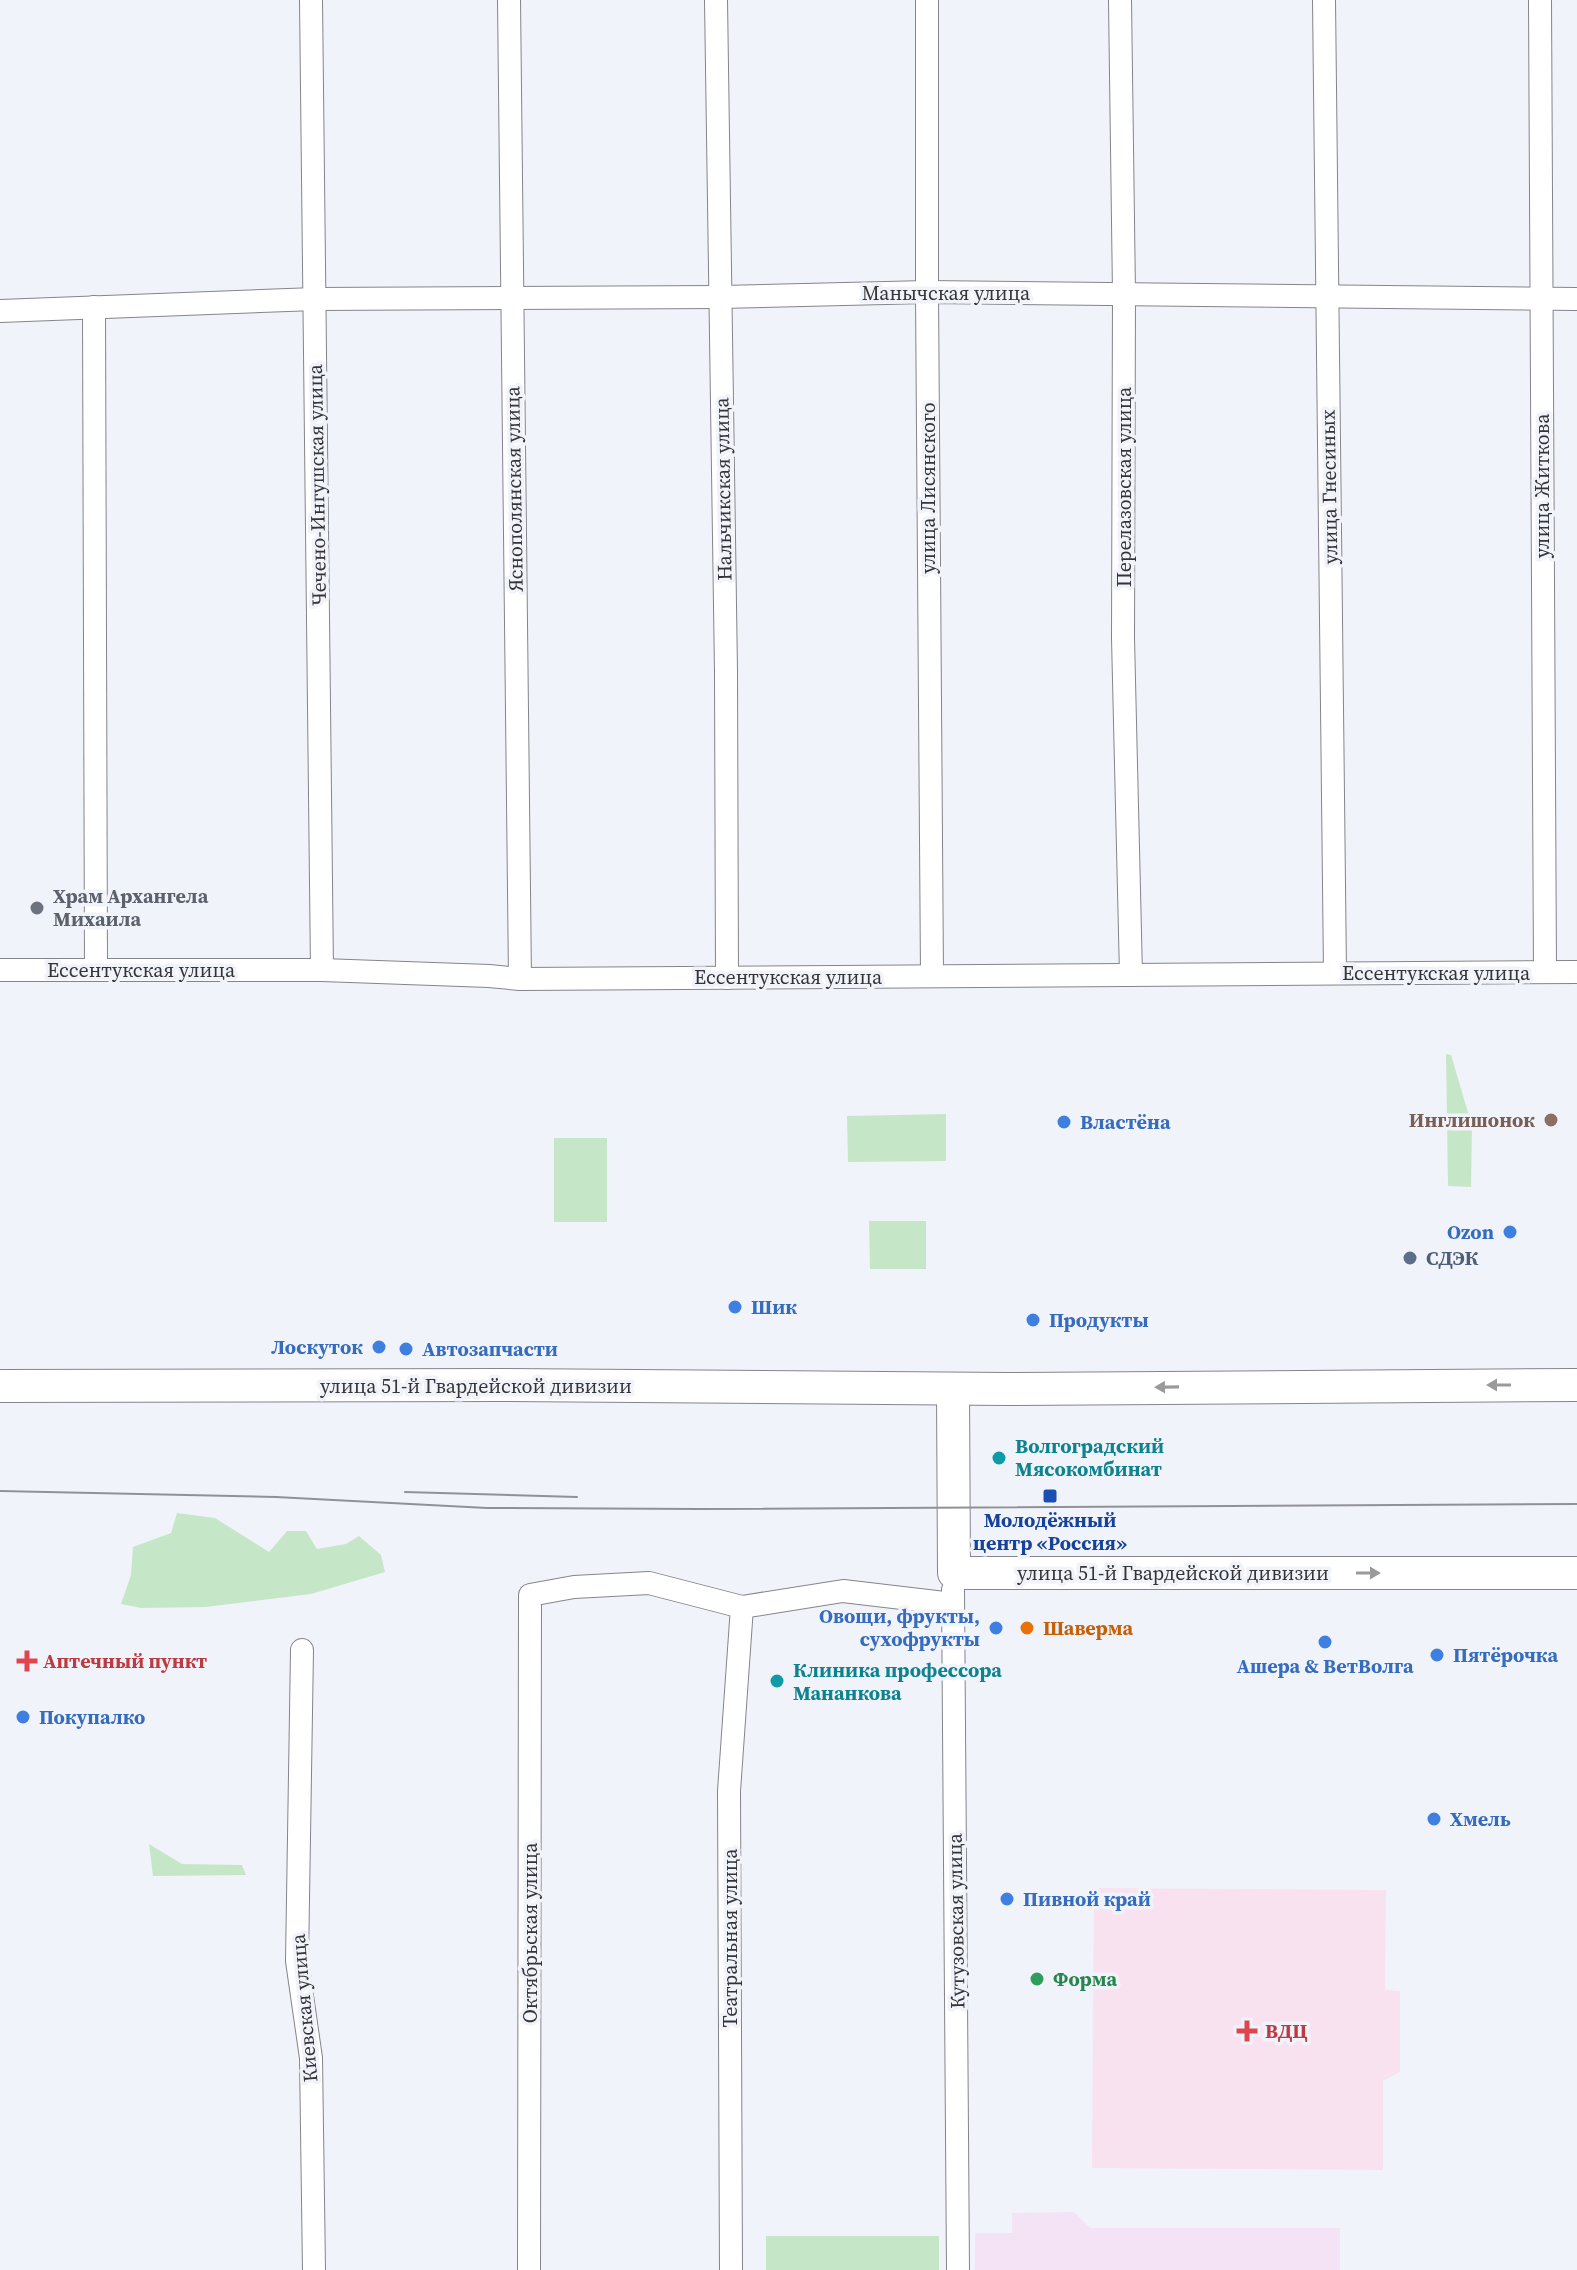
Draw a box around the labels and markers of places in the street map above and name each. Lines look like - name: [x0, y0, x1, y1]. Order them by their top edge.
- place label: Храм Архангела Михаила: [53, 882, 209, 933]
- marker: Храм Архангела Михаила: [28, 899, 46, 917]
- place label: Инглишонок: [1409, 1106, 1535, 1134]
- place label: Властёна: [1080, 1108, 1171, 1136]
- marker: Инглишонок: [1542, 1111, 1560, 1129]
- marker: Властёна: [1055, 1113, 1073, 1131]
- place label: Ozon: [1447, 1218, 1494, 1246]
- marker: Ozon: [1501, 1223, 1519, 1241]
- place label: СДЭК: [1426, 1244, 1479, 1272]
- marker: СДЭК: [1401, 1249, 1419, 1267]
- place label: Шик: [751, 1293, 797, 1321]
- marker: Шик: [726, 1298, 744, 1316]
- place label: Продукты: [1049, 1306, 1149, 1334]
- marker: Продукты: [1024, 1311, 1042, 1329]
- place label: Лоскуток: [271, 1333, 363, 1361]
- place label: Автозапчасти: [422, 1335, 558, 1363]
- marker: Лоскуток: [370, 1338, 388, 1356]
- marker: Автозапчасти: [397, 1340, 415, 1358]
- place label: Волгоградский Мясокомбинат: [1015, 1432, 1164, 1483]
- marker: Волгоградский Мясокомбинат: [990, 1449, 1008, 1467]
- marker: Молодёжный центр «Россия»: [1041, 1487, 1059, 1505]
- place label: Молодёжный центр «Россия»: [973, 1506, 1127, 1557]
- place label: Овощи, фрукты, сухофрукты: [819, 1602, 980, 1653]
- place label: Шаверма: [1043, 1614, 1134, 1642]
- marker: Овощи, фрукты, сухофрукты: [987, 1619, 1005, 1637]
- marker: Шаверма: [1018, 1619, 1036, 1637]
- marker: Ашера & ВетВолга: [1316, 1633, 1334, 1651]
- place label: Пятёрочка: [1453, 1641, 1558, 1669]
- marker: Пятёрочка: [1428, 1646, 1446, 1664]
- place label: Аптечный пункт: [43, 1647, 207, 1675]
- marker: Аптечный пункт: [18, 1652, 36, 1670]
- place label: Ашера & ВетВолга: [1237, 1652, 1414, 1680]
- place label: Клиника профессора Мананкова: [793, 1656, 1002, 1707]
- marker: Клиника профессора Мананкова: [768, 1672, 786, 1690]
- place label: Покупалко: [39, 1703, 145, 1731]
- marker: Покупалко: [14, 1708, 32, 1726]
- place label: Хмель: [1450, 1805, 1511, 1833]
- marker: Хмель: [1425, 1810, 1443, 1828]
- place label: Пивной край: [1023, 1885, 1151, 1913]
- marker: Пивной край: [998, 1890, 1016, 1908]
- place label: Форма: [1053, 1965, 1118, 1993]
- marker: Форма: [1028, 1970, 1046, 1988]
- place label: ВДЦ: [1265, 2017, 1308, 2045]
- marker: ВДЦ: [1236, 2020, 1258, 2042]

